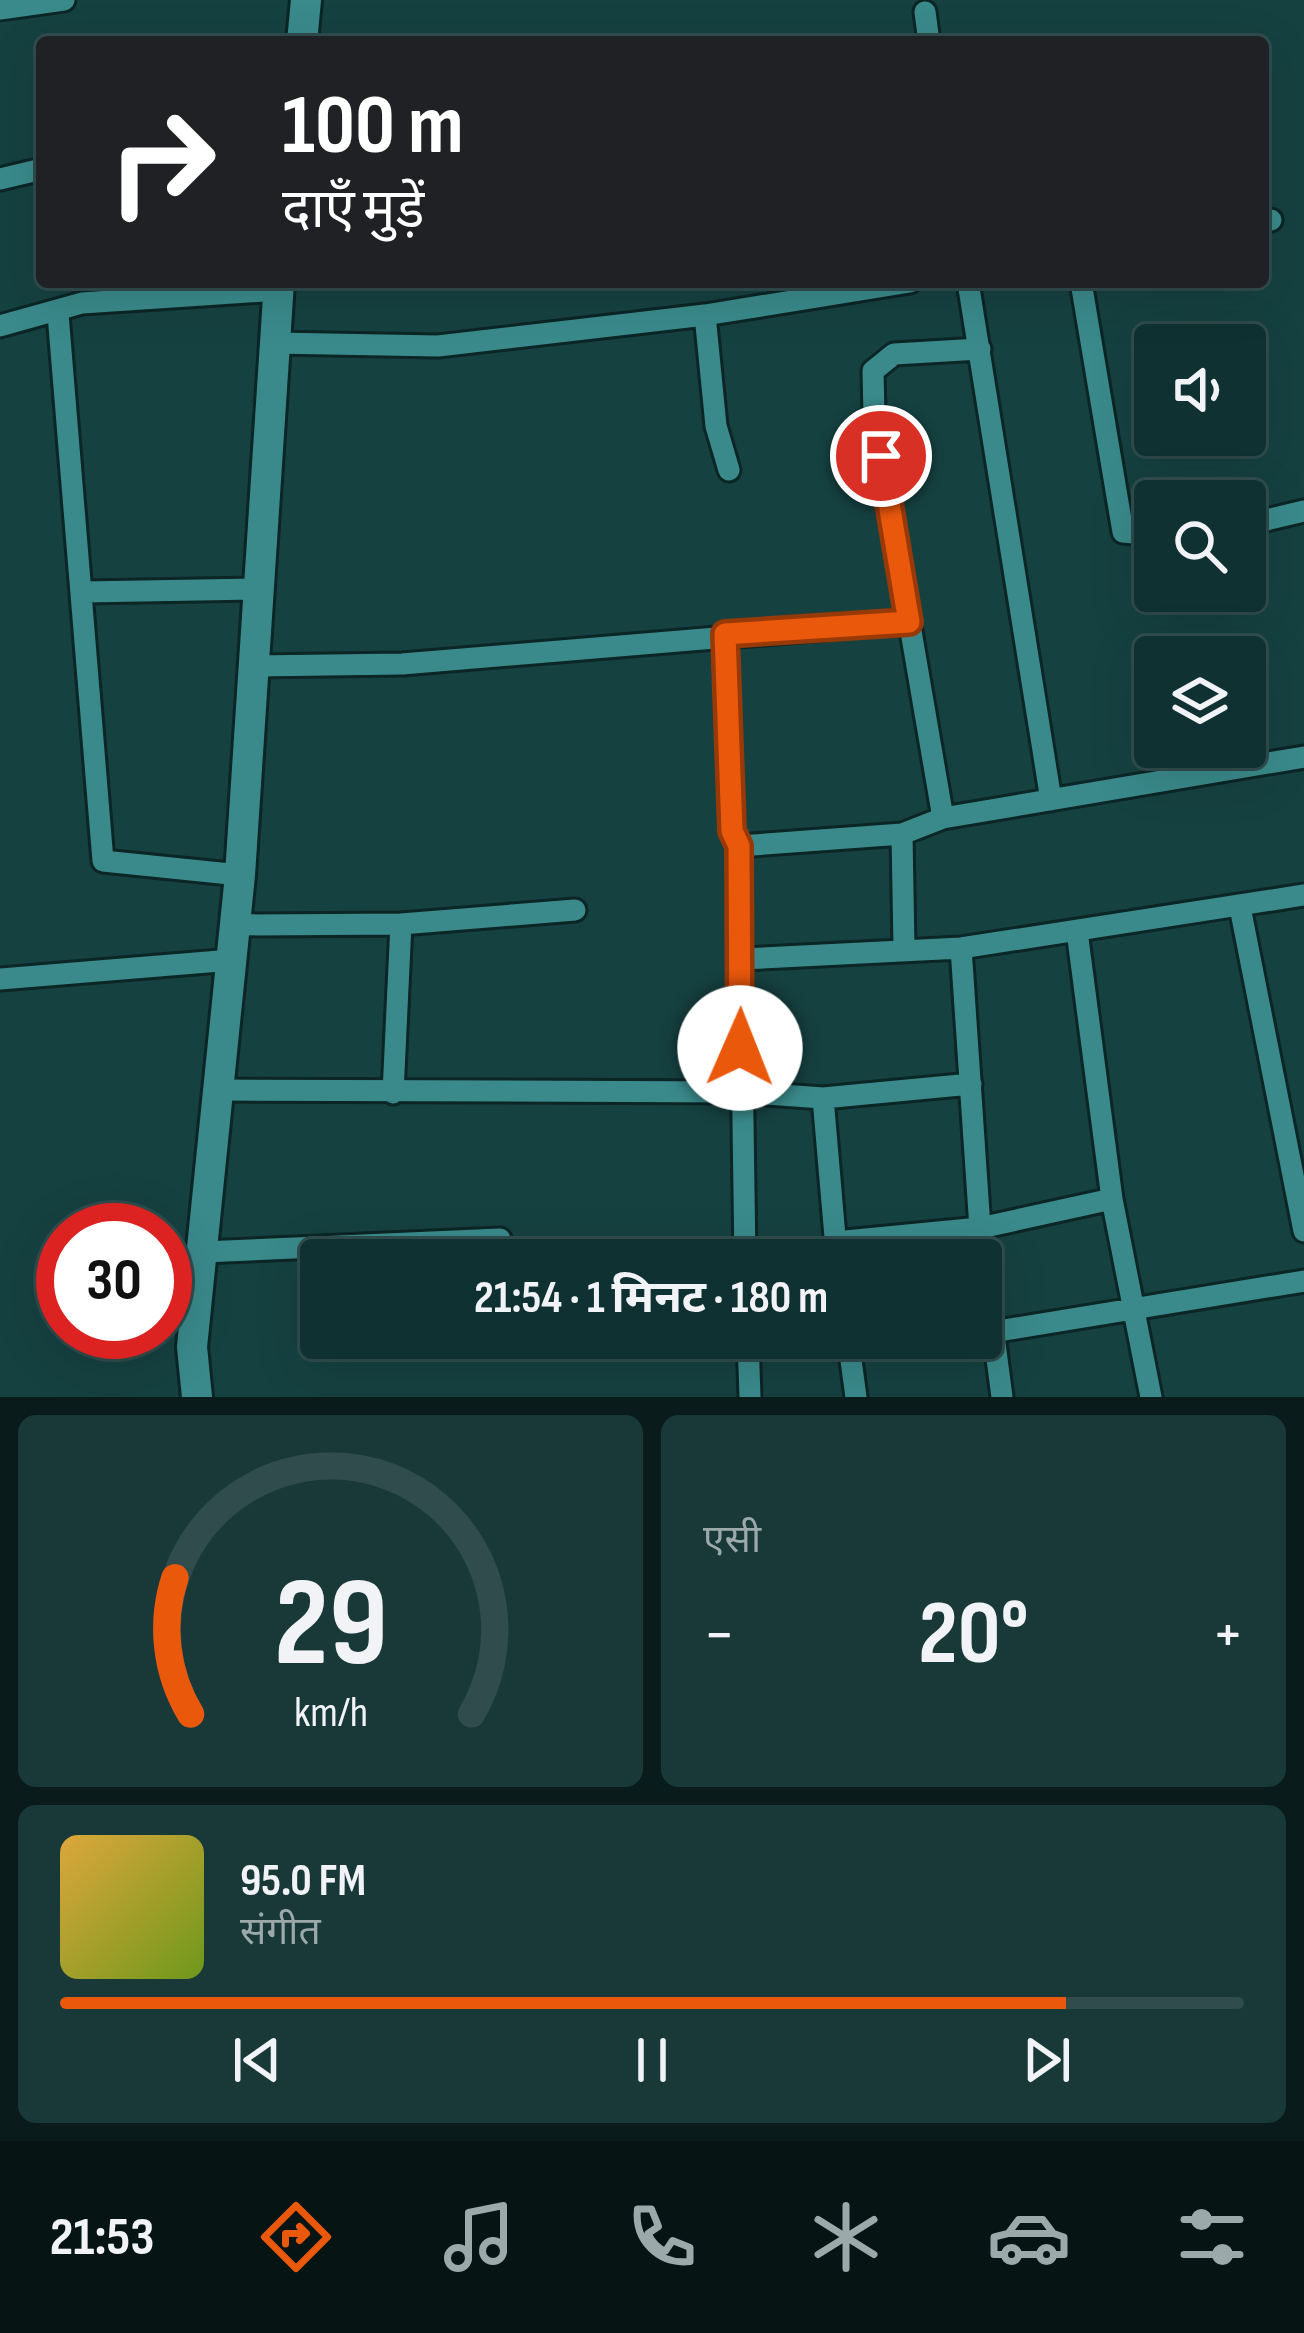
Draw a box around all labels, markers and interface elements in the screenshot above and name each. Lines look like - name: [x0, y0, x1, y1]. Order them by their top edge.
- text: 100 m: [282, 76, 464, 177]
- icon: right: [84, 84, 240, 240]
- text: दाएँ मुड़ें: [282, 178, 424, 243]
- map controls: [1134, 324, 1266, 768]
- button: sound: [1134, 324, 1266, 456]
- pin: [830, 405, 932, 507]
- icon: arrive: [848, 423, 914, 489]
- button: search: [1134, 480, 1266, 612]
- button: layers: [1134, 636, 1266, 768]
- position arrow: [677, 985, 803, 1111]
- speed limit sign: 30: [36, 1203, 192, 1359]
- text: 21:54 · 1 मिनट · 180 m: [474, 1271, 828, 1326]
- text: एसी: [703, 1517, 761, 1564]
- text: 29: [274, 1551, 387, 1700]
- text: 20°: [918, 1581, 1029, 1689]
- text: −: [703, 1596, 735, 1675]
- text: +: [1212, 1596, 1244, 1675]
- text: km/h: [293, 1687, 368, 1739]
- text: 95.0 FM: [240, 1854, 366, 1909]
- text: संगीत: [240, 1909, 321, 1956]
- icon: previous: [224, 2027, 290, 2093]
- icon: pause: [619, 2027, 685, 2093]
- icon: next: [1014, 2027, 1080, 2093]
- icon: directions: [254, 2195, 338, 2279]
- icon: music: [437, 2195, 521, 2279]
- icon: phone: [620, 2195, 704, 2279]
- icon: climate: [804, 2195, 888, 2279]
- icon: car: [987, 2195, 1071, 2279]
- icon: filters: [1170, 2195, 1254, 2279]
- text: 21:53: [50, 2205, 154, 2270]

